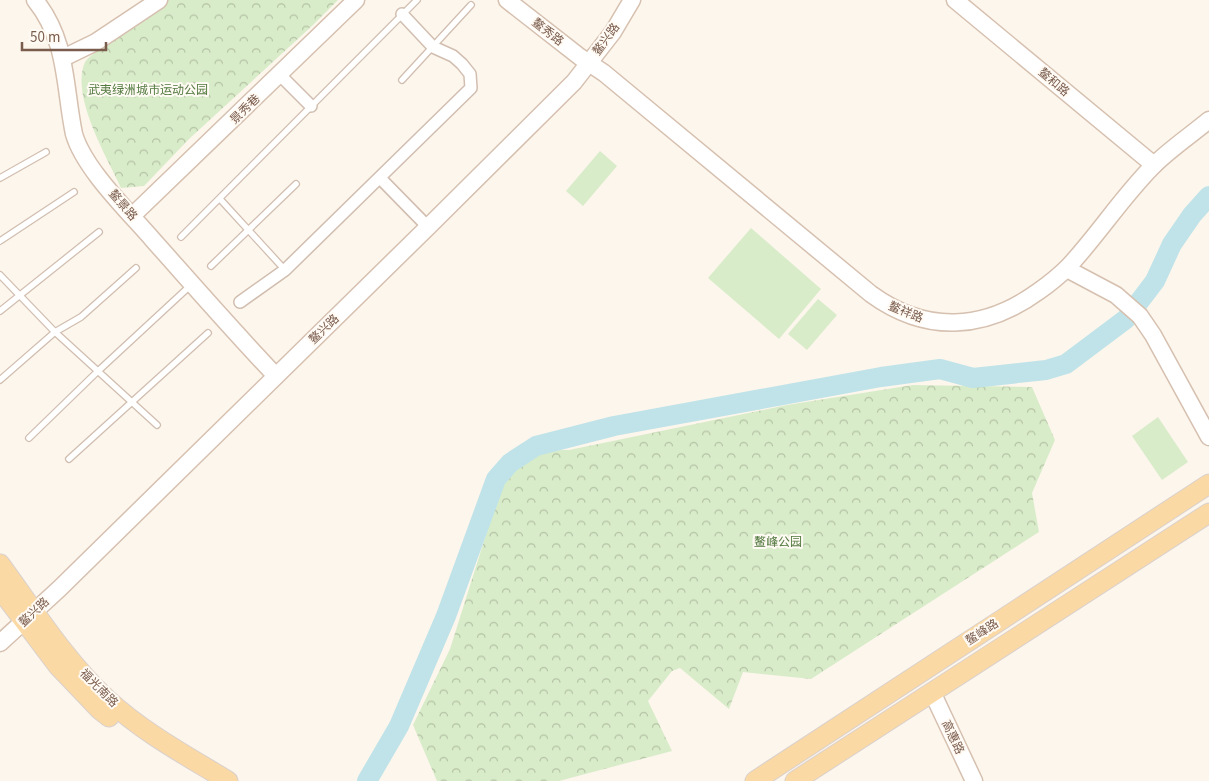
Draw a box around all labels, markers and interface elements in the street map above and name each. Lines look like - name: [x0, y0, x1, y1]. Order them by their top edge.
- street label: 鳌秀路: [528, 15, 567, 50]
- scale bar: [22, 20, 106, 52]
- street label: 鳌兴路: [589, 20, 624, 59]
- text: 50 m: [30, 27, 60, 48]
- street label: 鳌和路: [1034, 64, 1073, 100]
- park label: 武夷绿洲城市运动公园: [88, 82, 208, 99]
- street label: 景秀巷: [226, 91, 264, 128]
- street label: 鳌景路: [104, 186, 141, 224]
- street label: 鳌祥路: [886, 298, 926, 327]
- street label: 鳌兴路: [305, 311, 343, 348]
- park label: 鳌峰公园: [754, 534, 802, 551]
- street label: 鳌兴路: [15, 594, 53, 631]
- street label: 鳌峰路: [963, 615, 1002, 649]
- street label: 福光南路: [76, 665, 122, 711]
- street label: 高惠路: [937, 717, 968, 757]

